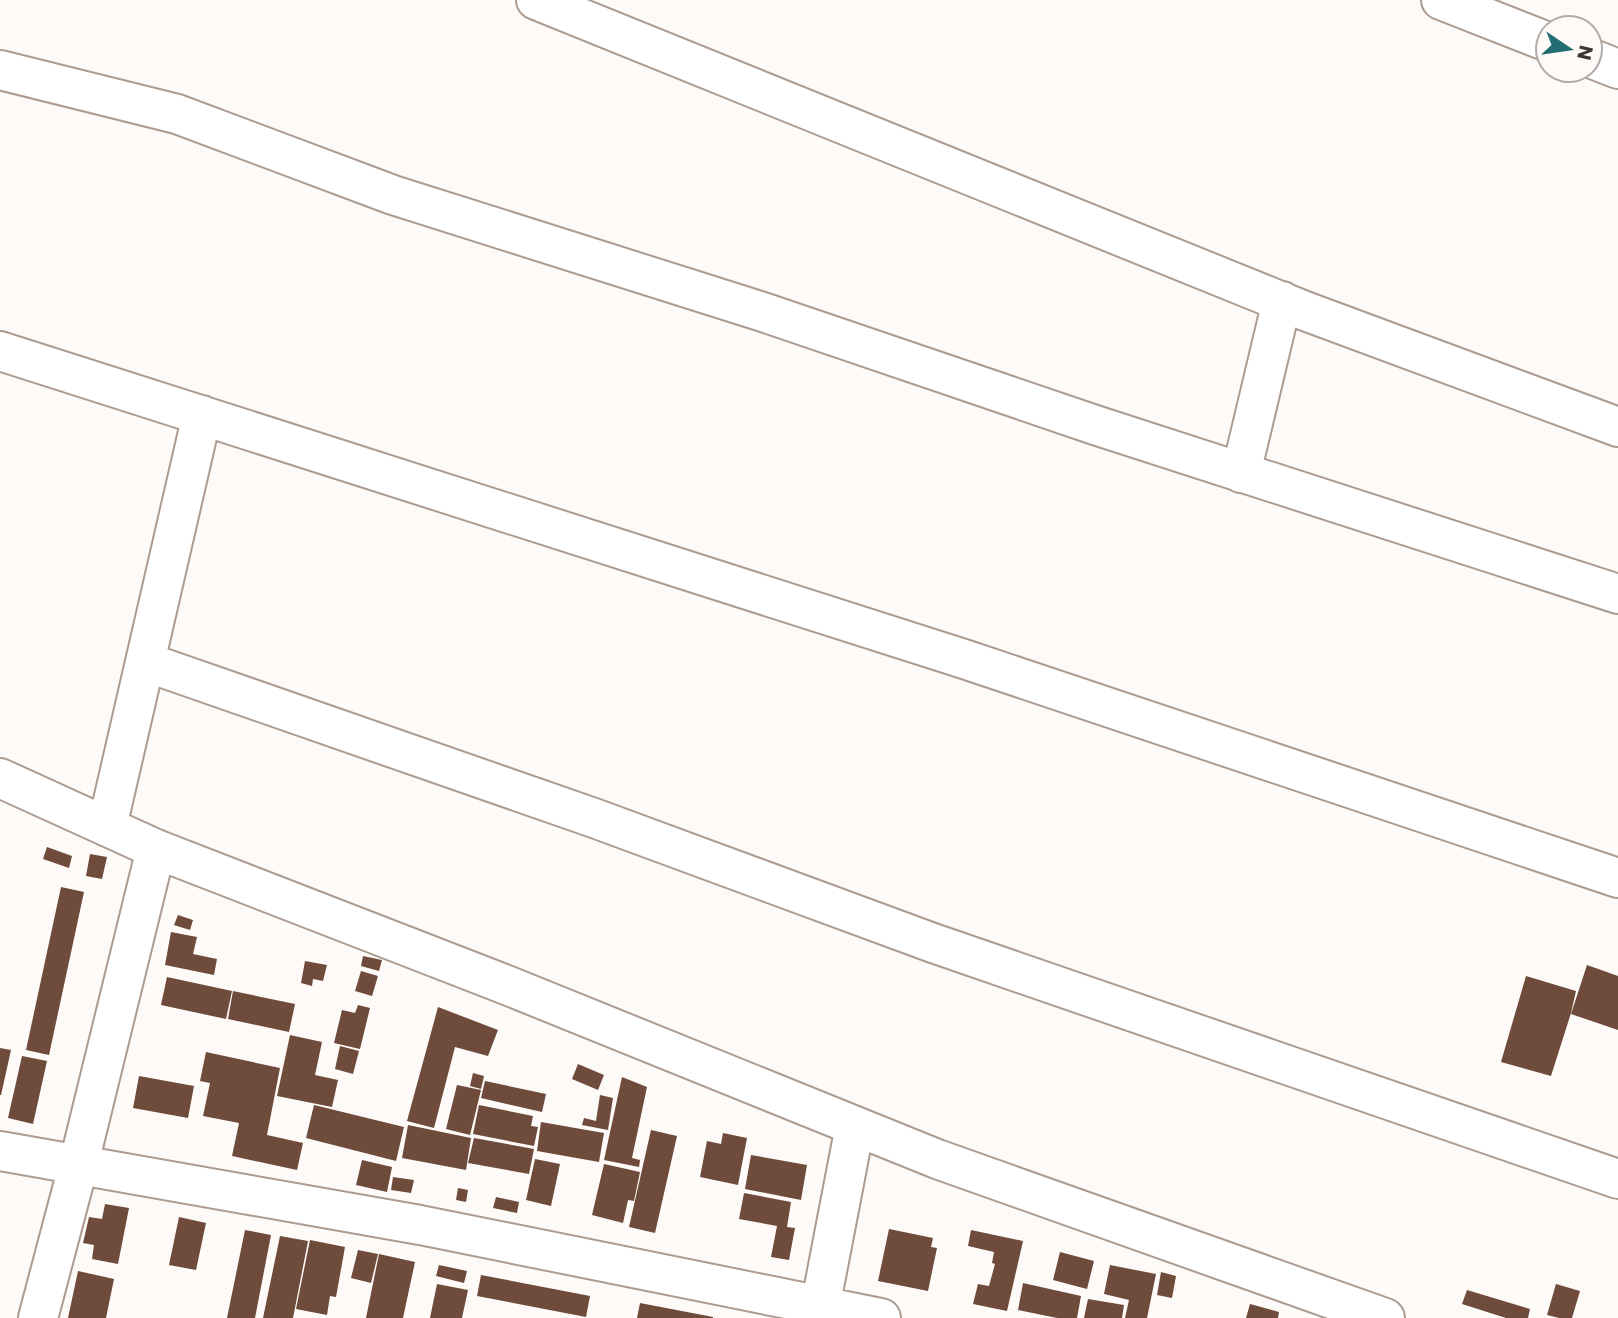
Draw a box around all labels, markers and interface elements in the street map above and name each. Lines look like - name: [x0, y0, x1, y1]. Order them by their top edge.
- north arrow: [1534, 14, 1604, 84]
- text: N: [1570, 43, 1600, 63]

